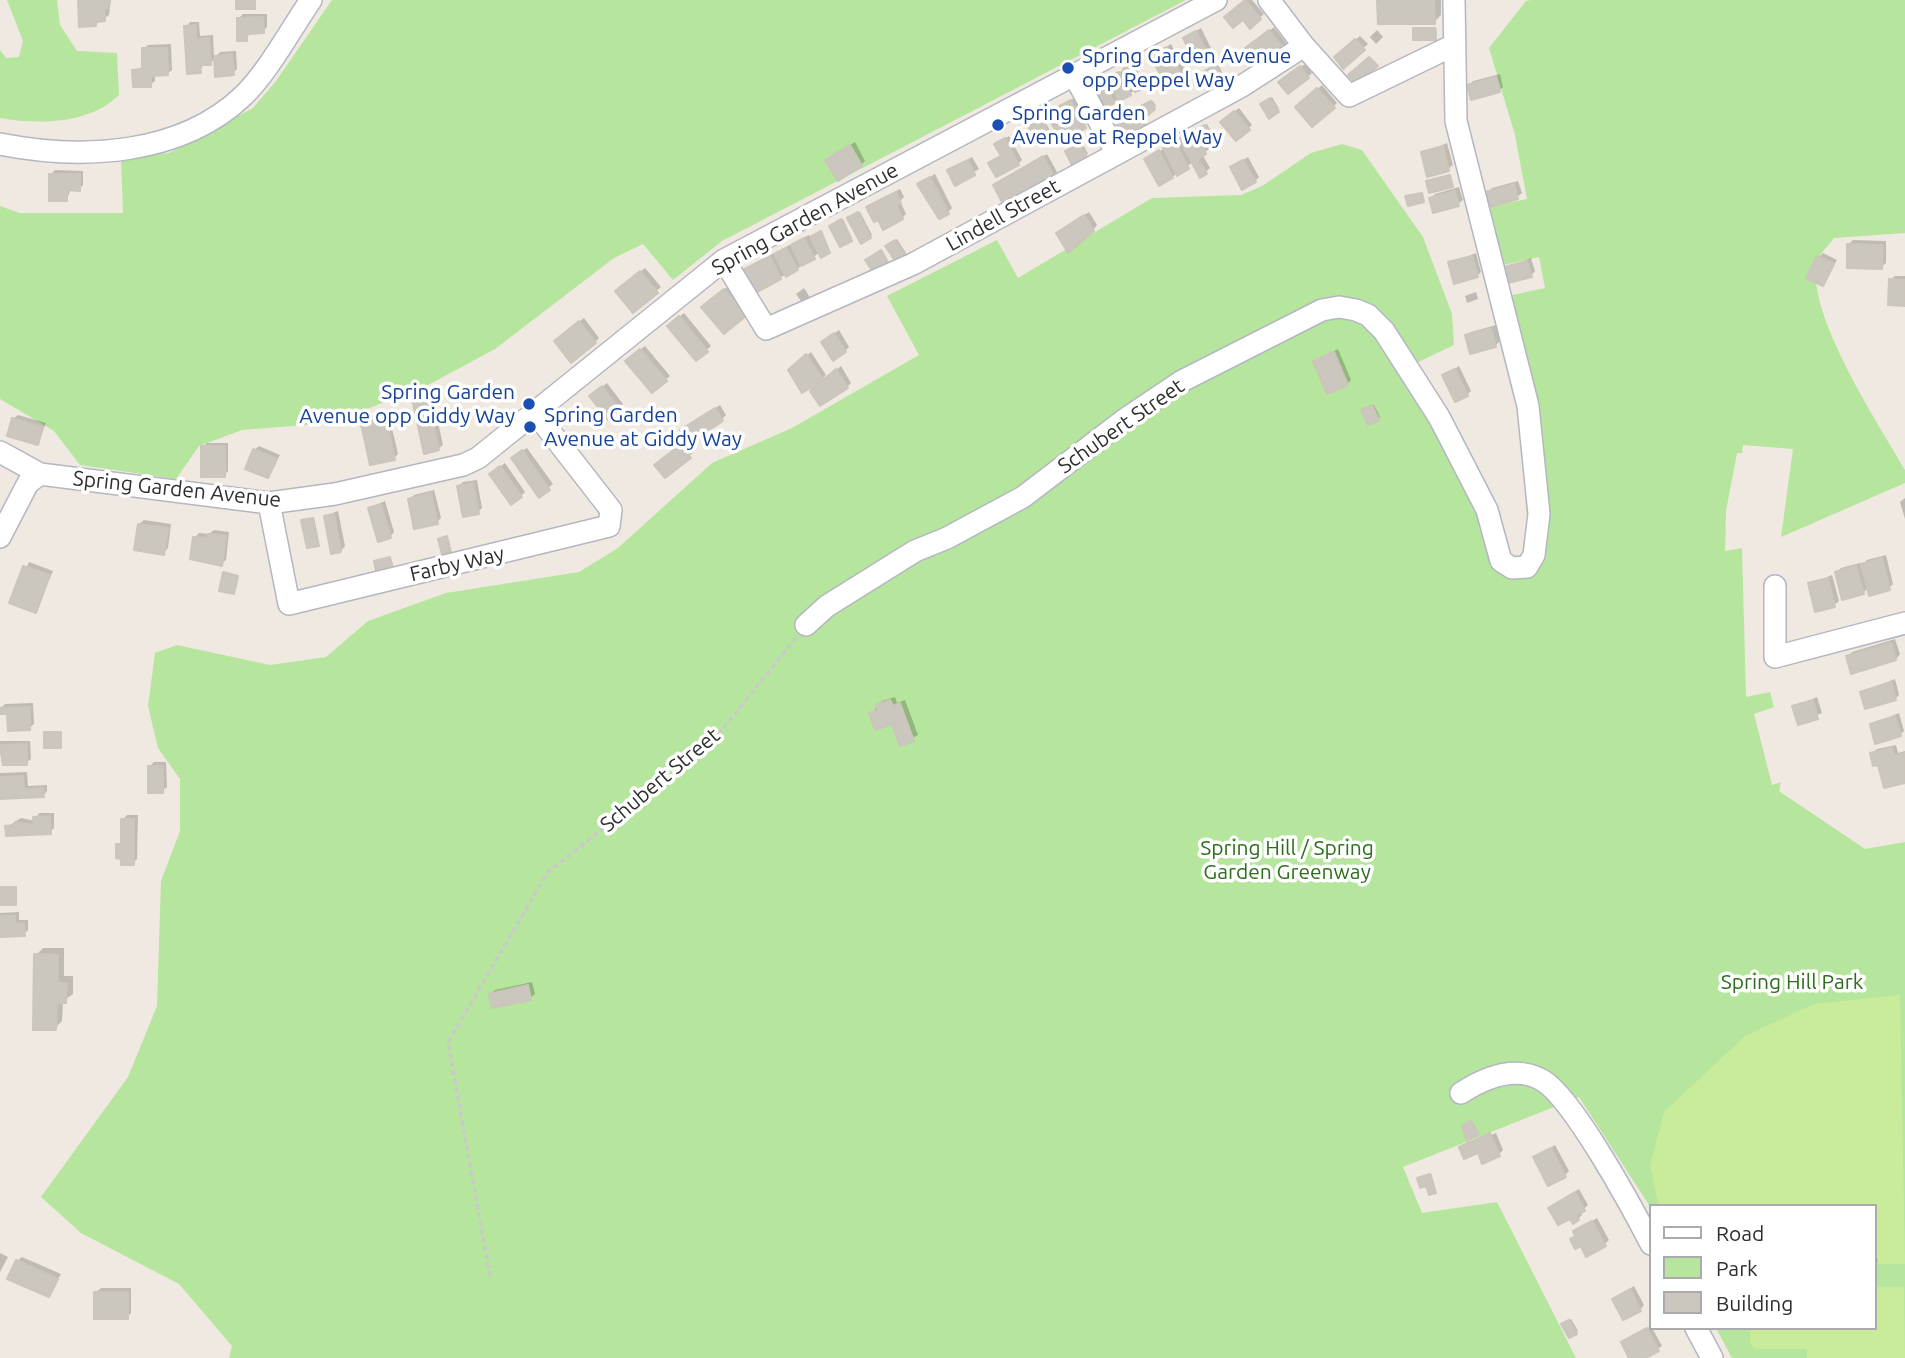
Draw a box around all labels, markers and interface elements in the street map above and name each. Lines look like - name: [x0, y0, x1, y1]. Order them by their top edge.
- place label: Spring Garden Avenue opp Reppel Way: [1082, 43, 1291, 93]
- marker: Spring Garden Avenue opp Reppel Way: [1060, 60, 1076, 76]
- place label: Spring Garden Avenue at Reppel Way: [1012, 100, 1222, 150]
- marker: Spring Garden Avenue at Reppel Way: [990, 117, 1006, 133]
- street label: Spring Garden Avenue: [707, 157, 903, 281]
- street label: Lindell Street: [942, 173, 1064, 257]
- street label: Schubert Street: [1053, 373, 1189, 479]
- place label: Spring Garden Avenue opp Giddy Way: [299, 379, 515, 429]
- marker: Spring Garden Avenue opp Giddy Way: [521, 396, 537, 412]
- place label: Spring Garden Avenue at Giddy Way: [544, 402, 742, 452]
- marker: Spring Garden Avenue at Giddy Way: [522, 419, 538, 435]
- street label: Spring Garden Avenue: [72, 466, 282, 512]
- street label: Farby Way: [407, 541, 507, 587]
- street label: Schubert Street: [595, 723, 725, 837]
- park label: Spring Hill / Spring Garden Greenway: [1200, 835, 1374, 885]
- park label: Spring Hill Park: [1721, 969, 1863, 995]
- legend: [1650, 1204, 1877, 1330]
- text: Road: [1716, 1221, 1764, 1245]
- text: Park: [1716, 1256, 1758, 1280]
- text: Building: [1716, 1291, 1793, 1315]

